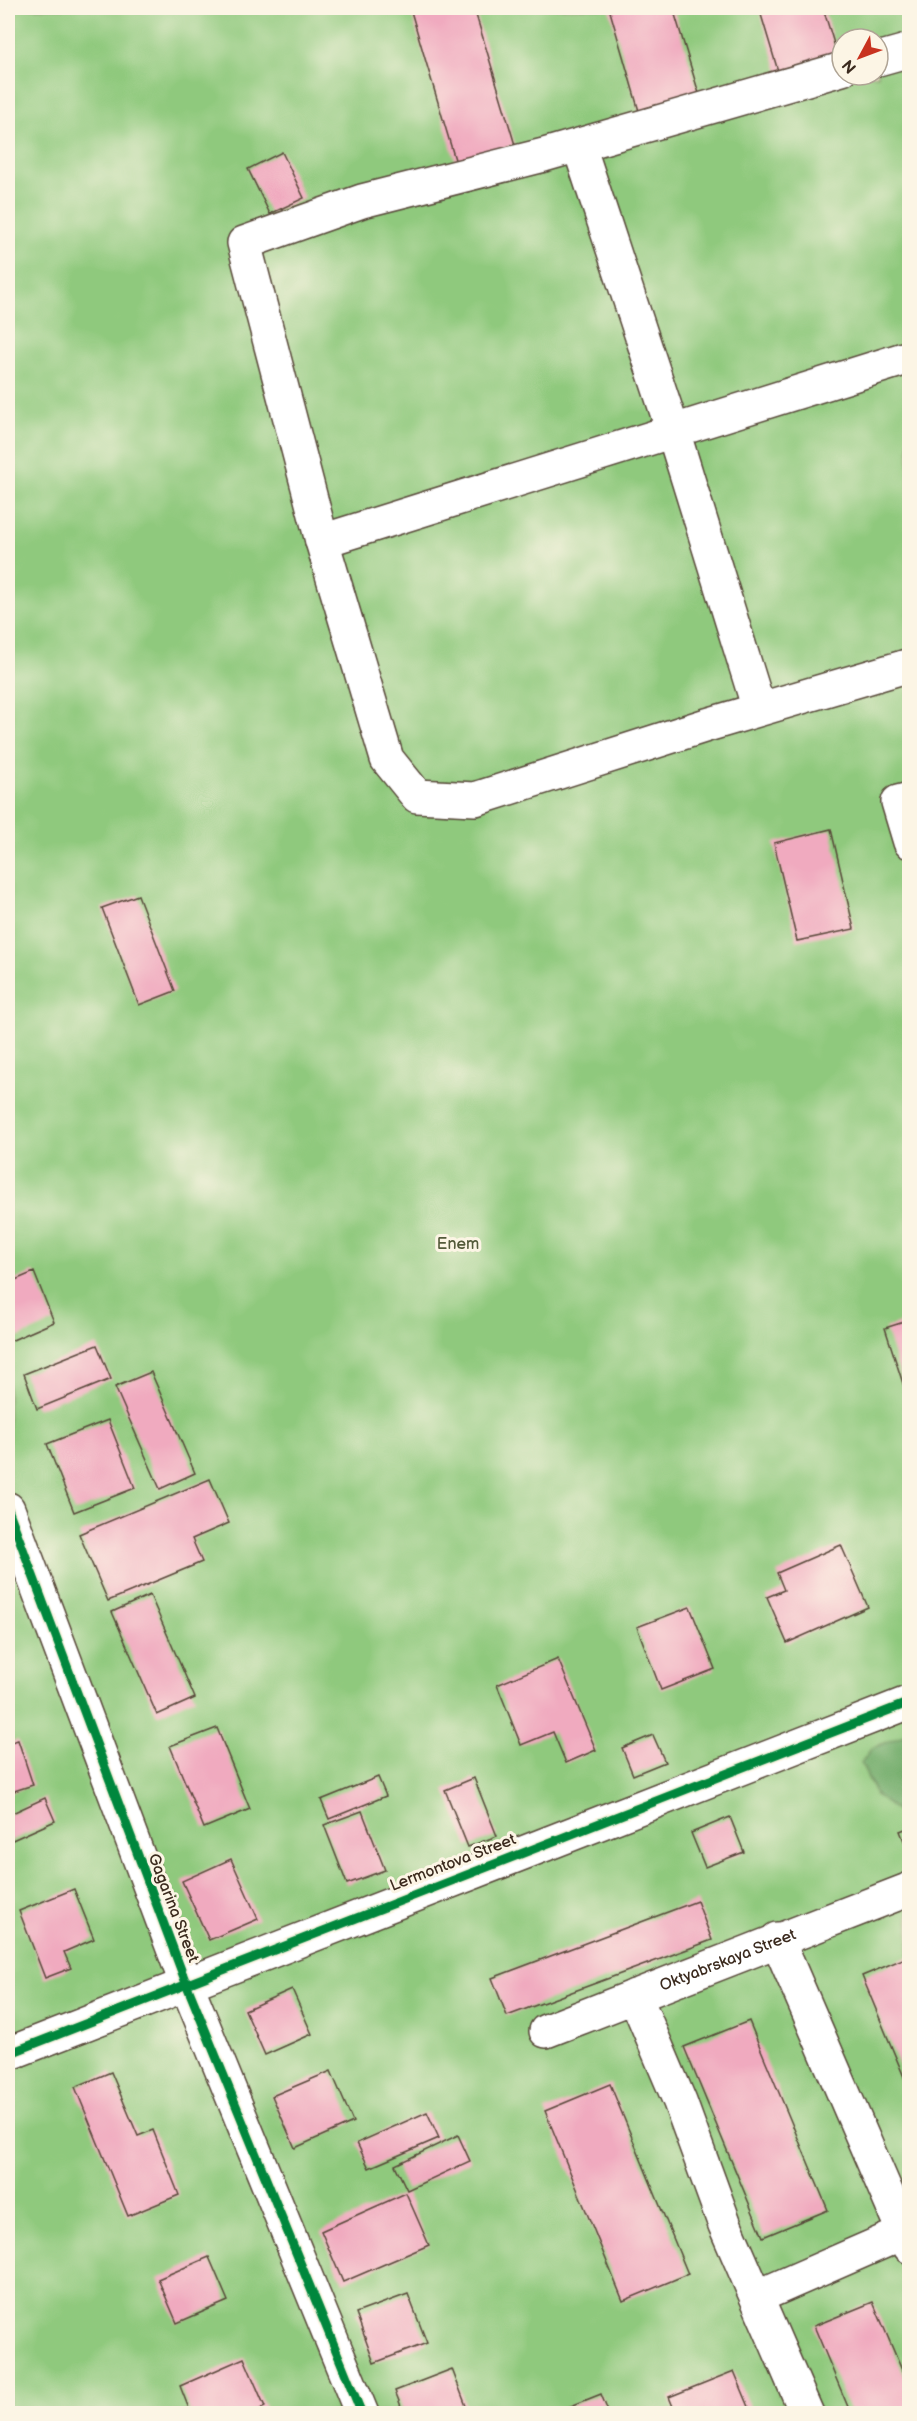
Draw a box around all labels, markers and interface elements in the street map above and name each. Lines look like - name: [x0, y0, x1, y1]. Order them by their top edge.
- north arrow: [830, 27, 890, 87]
- text: N: [839, 55, 861, 77]
- park label: Enem: [437, 1235, 479, 1254]
- street label: Lermontova Street: [387, 1830, 519, 1896]
- street label: Gagarina Street: [144, 1851, 202, 1965]
- street label: Oktyabrskaya Street: [657, 1925, 799, 1995]

